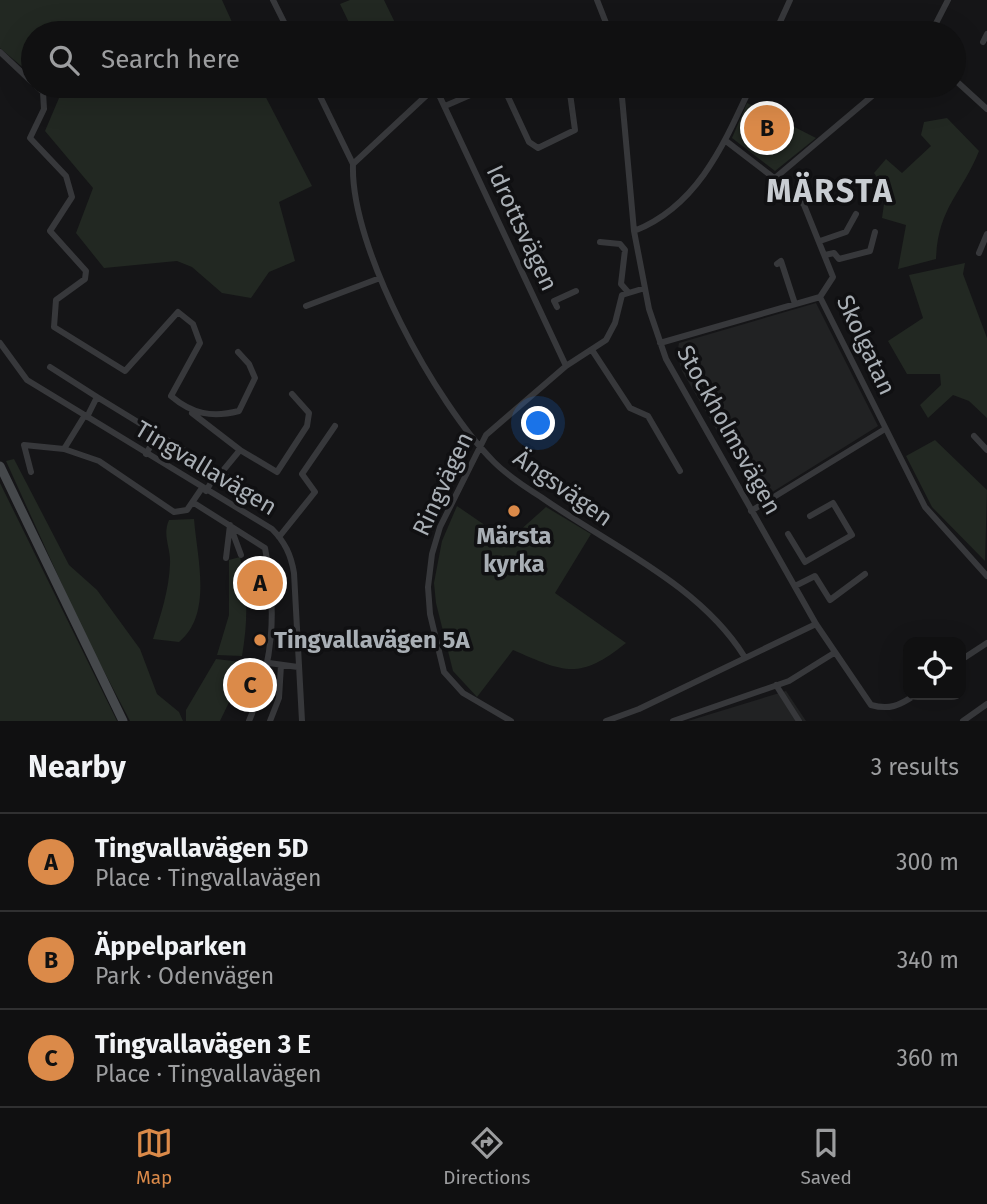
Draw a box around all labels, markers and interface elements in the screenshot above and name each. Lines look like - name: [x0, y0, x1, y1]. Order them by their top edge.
- search box: [21, 21, 966, 98]
- icon: search: [45, 41, 83, 79]
- text: Search here: [101, 44, 240, 75]
- pin: B: [744, 102, 790, 154]
- street label: Idrottsvägen: [481, 161, 563, 295]
- district label: MÄRSTA: [766, 171, 894, 210]
- street label: Skolgatan: [831, 291, 901, 399]
- street label: Stockholmsvägen: [671, 341, 787, 519]
- your location: [521, 406, 555, 440]
- street label: Tingvallavägen: [130, 415, 282, 521]
- street label: Ringvägen: [407, 428, 479, 540]
- street label: Ängsvägen: [508, 444, 618, 532]
- marker: Märsta kyrka: [506, 503, 522, 519]
- place label: Märsta kyrka: [476, 522, 552, 578]
- pin: A: [237, 557, 283, 609]
- place label: Tingvallavägen 5A: [274, 626, 470, 654]
- marker: Tingvallavägen 5A: [252, 632, 268, 648]
- map controls: [903, 637, 966, 700]
- button: locate: [903, 637, 966, 700]
- pin: C: [227, 659, 273, 711]
- text: Nearby: [28, 749, 126, 785]
- text: 3 results: [871, 753, 959, 781]
- text: Tingvallavägen 5D: [95, 833, 309, 864]
- text: A: [44, 848, 58, 876]
- text: 300 m: [896, 848, 959, 876]
- text: Place · Tingvallavägen: [95, 864, 321, 892]
- text: Äppelparken: [95, 931, 247, 962]
- text: B: [44, 946, 58, 974]
- text: 340 m: [897, 946, 959, 974]
- text: Park · Odenvägen: [95, 962, 274, 990]
- text: Tingvallavägen 3 E: [95, 1029, 311, 1060]
- text: C: [44, 1044, 58, 1072]
- text: 360 m: [897, 1044, 959, 1072]
- text: Place · Tingvallavägen: [95, 1060, 321, 1088]
- tab: Map: [135, 1124, 173, 1189]
- tab: Directions: [443, 1124, 530, 1189]
- tab: Saved: [801, 1124, 852, 1189]

